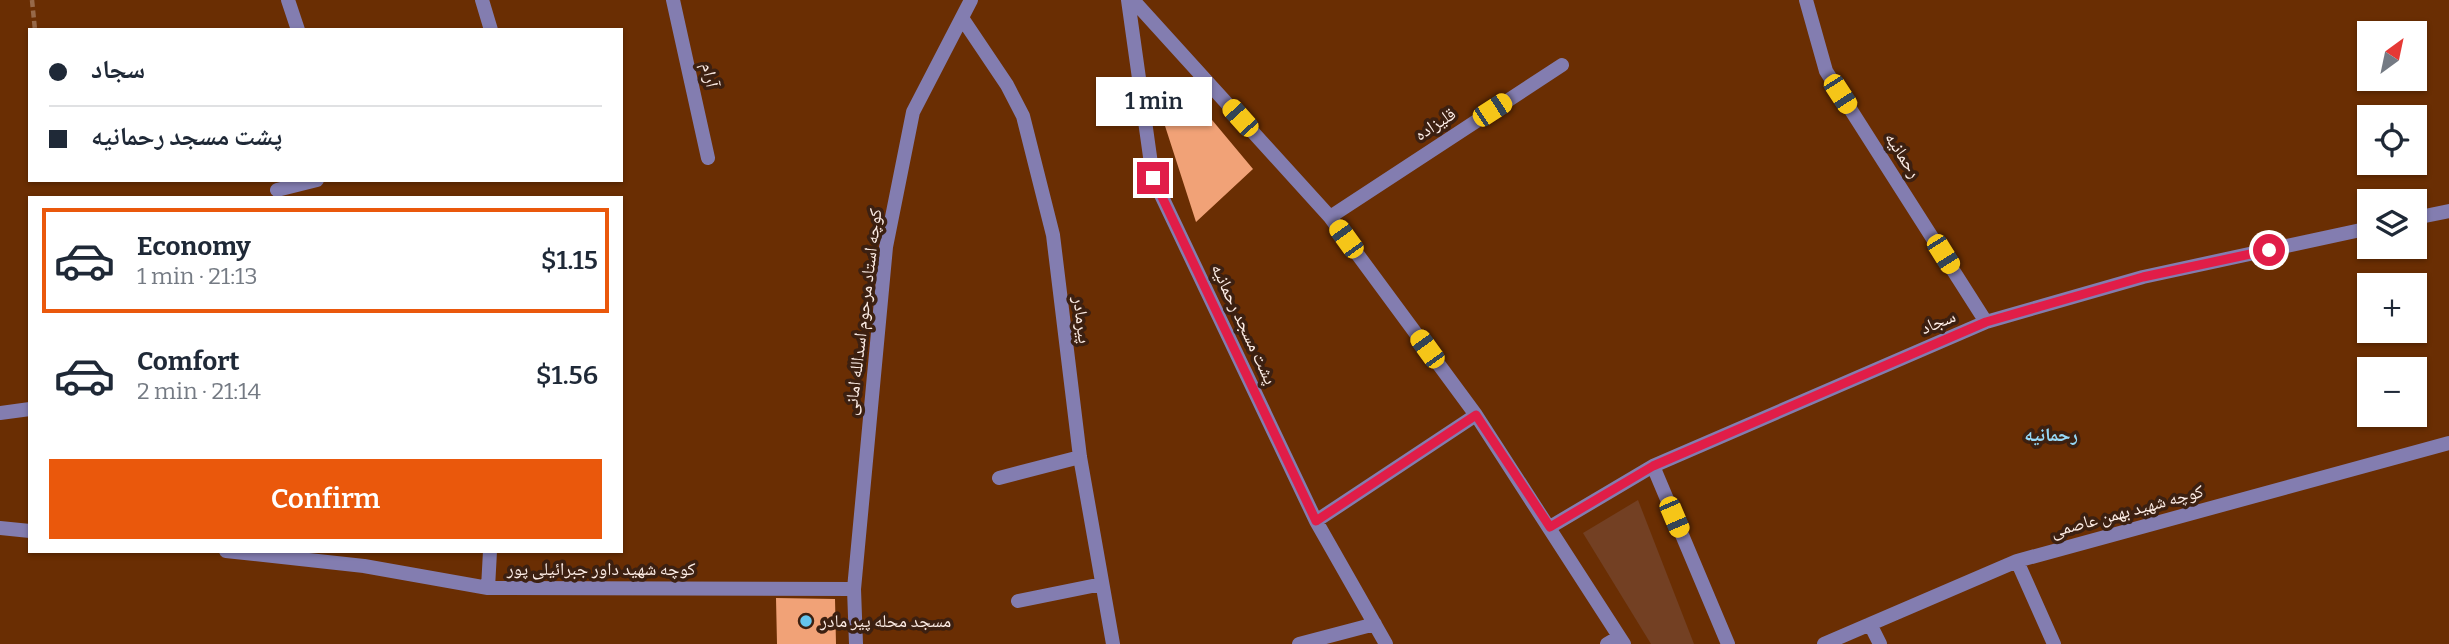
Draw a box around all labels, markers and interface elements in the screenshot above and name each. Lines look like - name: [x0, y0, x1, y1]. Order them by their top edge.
- north arrow: [2357, 21, 2427, 91]
- map controls: [2357, 21, 2427, 427]
- text: سجاد: [91, 54, 145, 85]
- street label: آرام: [696, 61, 723, 90]
- car: [1820, 71, 1861, 117]
- callout: 1 min: [1095, 76, 1211, 125]
- text: 1 min: [1125, 87, 1183, 115]
- car: [1469, 90, 1516, 130]
- car: [1219, 95, 1262, 141]
- street label: قلیزاده: [1410, 103, 1460, 145]
- button: locate: [2357, 105, 2427, 175]
- text: پشت مسجد رحمانیه: [91, 121, 282, 152]
- street label: رحمانیه: [1880, 128, 1926, 182]
- route end: [1137, 162, 1169, 194]
- button: layers: [2357, 189, 2427, 259]
- street label: کوچه استاد مرحوم اسدالله امانی: [839, 207, 888, 417]
- car: [1326, 216, 1367, 262]
- icon: car: [53, 229, 116, 292]
- text: Economy: [137, 231, 251, 262]
- car: [1923, 231, 1964, 277]
- route start: [2253, 234, 2285, 266]
- text: $1.15: [541, 245, 598, 276]
- street label: پشت مسجد رحمانیه: [1206, 260, 1282, 388]
- text: 1 min · 21:13: [137, 262, 258, 290]
- button: +: [2357, 273, 2427, 343]
- street label: پیرمادر: [1068, 294, 1096, 345]
- street label: سجاد: [1917, 305, 1959, 339]
- car: [1407, 326, 1448, 372]
- icon: car: [53, 344, 116, 407]
- text: Comfort: [137, 346, 240, 377]
- button: −: [2357, 357, 2427, 427]
- text: $1.56: [536, 360, 598, 391]
- text: 2 min · 21:14: [137, 377, 261, 405]
- district label: رحمانیه: [2024, 423, 2078, 446]
- button: Confirm: [49, 459, 602, 539]
- street label: کوچه شهید بهمن عاصمی: [2048, 480, 2206, 542]
- car: [1657, 494, 1692, 540]
- street label: کوچه شهید داور جبرائیلی پور: [506, 558, 696, 580]
- place label: مسجد محله پیر مادر: [819, 610, 951, 632]
- marker: مسجد محله پیر مادر: [798, 613, 814, 629]

